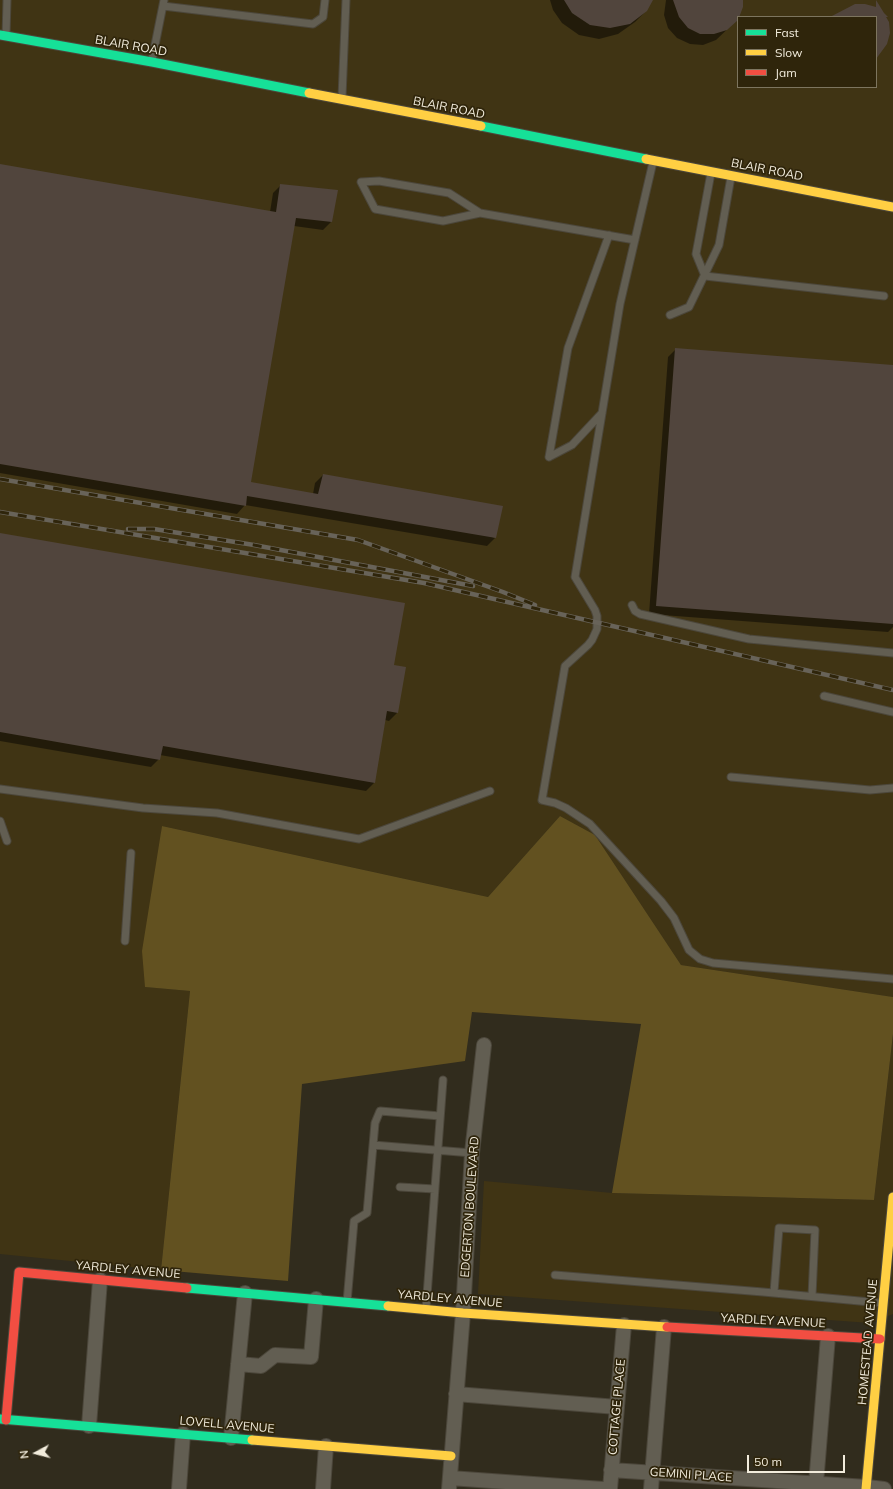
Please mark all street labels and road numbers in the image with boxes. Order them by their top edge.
street label: BLAIR ROAD [94,33,168,59]
street label: BLAIR ROAD [412,94,486,122]
street label: BLAIR ROAD [730,156,804,184]
street label: EDGERTON BOULEVARD [458,1136,482,1278]
street label: YARDLEY AVENUE [75,1258,181,1282]
street label: HOMESTEAD AVENUE [855,1278,881,1406]
street label: YARDLEY AVENUE [397,1287,503,1311]
street label: YARDLEY AVENUE [720,1311,826,1331]
street label: COTTAGE PLACE [606,1359,628,1455]
street label: LOVELL AVENUE [179,1414,275,1436]
street label: GEMINI PLACE [649,1465,733,1485]

